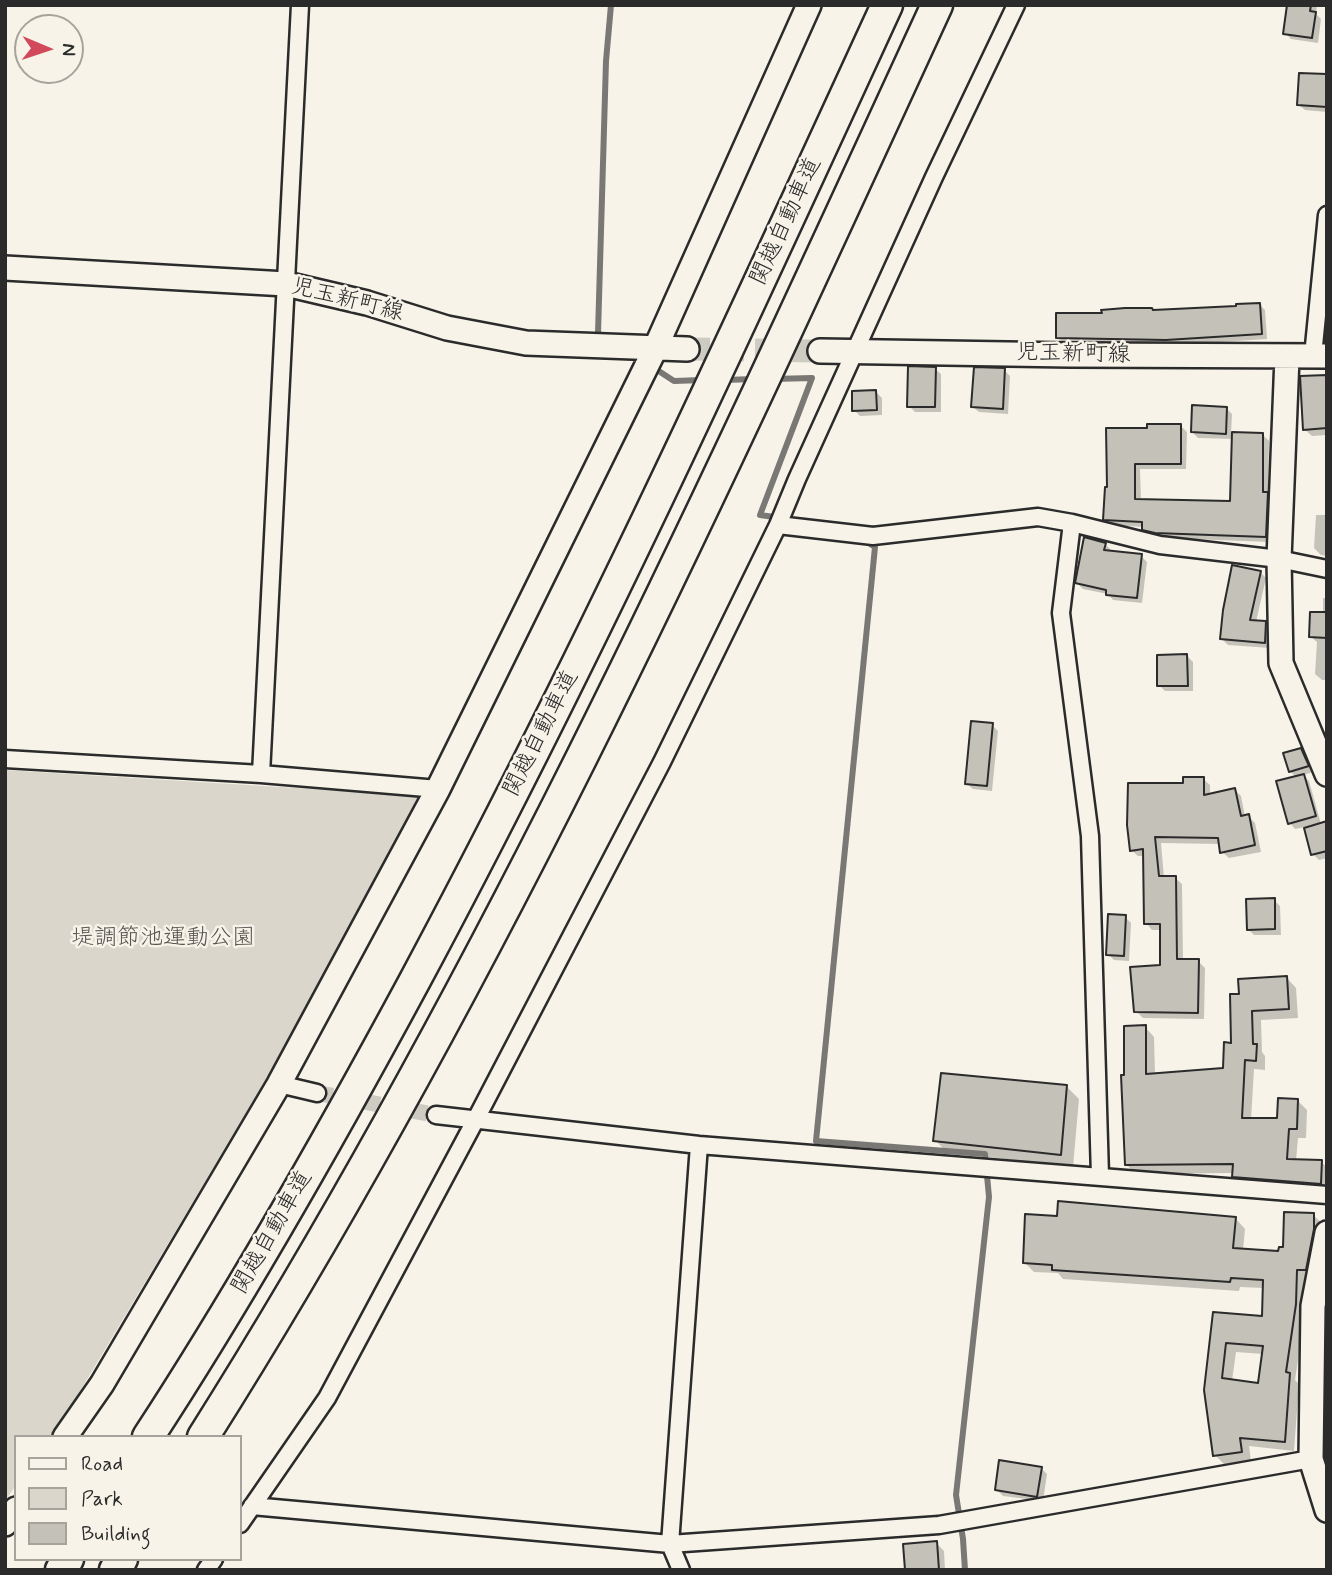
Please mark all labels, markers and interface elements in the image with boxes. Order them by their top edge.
north arrow [14,14,84,84]
text: N [56,43,81,56]
street label: 関越自動車道 [745,154,829,290]
street label: 児玉新町線 [288,274,406,328]
street label: 児玉新町線 [1015,340,1131,370]
street label: 関越自動車道 [498,666,586,802]
park label: 堤調節池運動公園 [71,925,255,953]
street label: 関越自動車道 [227,1166,319,1300]
legend [14,1435,242,1561]
text: Road [81,1450,123,1478]
text: Park [81,1485,123,1513]
text: Building [81,1520,151,1548]

